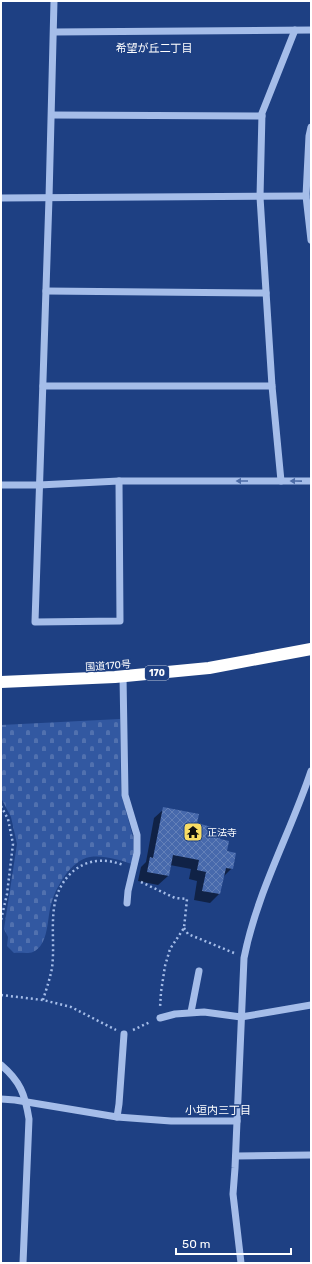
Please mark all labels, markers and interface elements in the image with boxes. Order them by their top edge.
district label: 希望が丘二丁目 [116,42,193,55]
one-way arrow [235,478,248,484]
one-way arrow [289,478,302,484]
street label: 国道170号 [85,658,131,674]
road number: 170 [145,666,169,680]
temple icon: 正法寺 [182,821,204,843]
place label: 正法寺 [207,827,237,839]
district label: 小垣内三丁目 [185,1104,251,1117]
scale bar [176,1230,291,1256]
text: 50 m [182,1237,210,1251]

